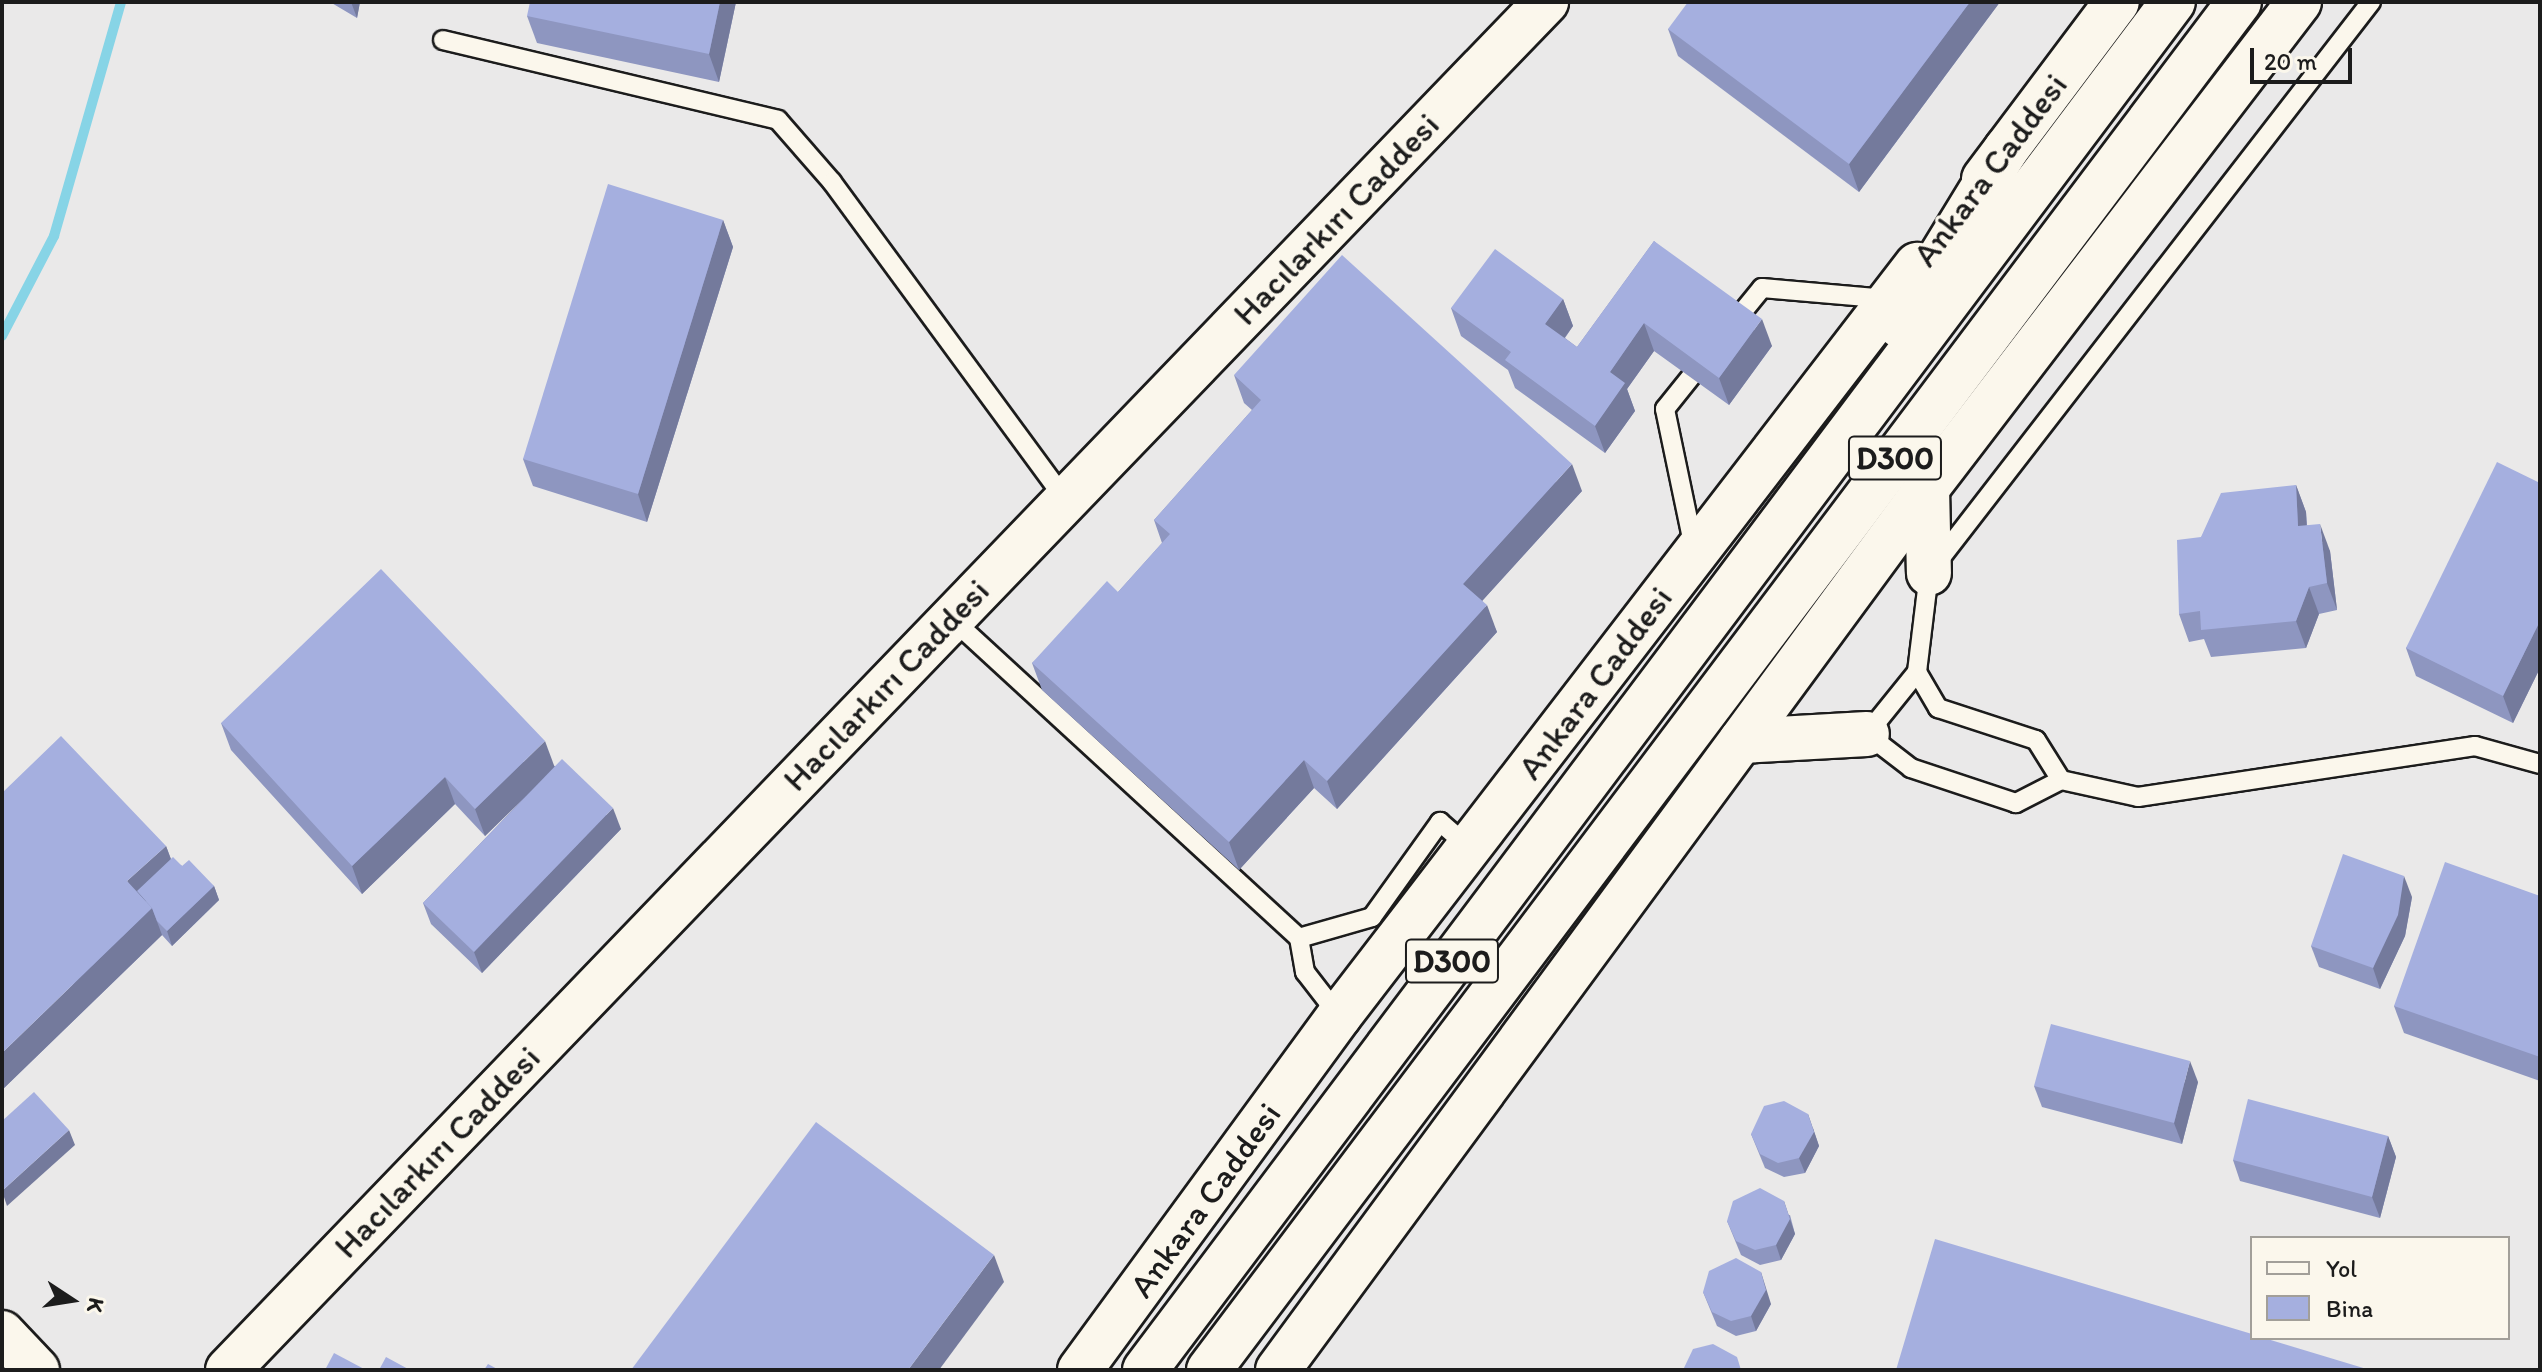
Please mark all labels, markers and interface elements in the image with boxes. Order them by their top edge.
scale bar [2254,32,2356,82]
text: 20 m [2264,47,2317,76]
street label: Ankara Caddesi [1904,66,2076,274]
street label: Hacılarkırı Caddesi [1224,105,1448,333]
road number: D300 [1847,430,1943,486]
street label: Hacılarkırı Caddesi [774,571,998,799]
street label: Ankara Caddesi [1509,579,1681,787]
road number: D300 [1404,933,1500,989]
street label: Hacılarkırı Caddesi [325,1038,549,1266]
street label: Ankara Caddesi [1121,1095,1289,1305]
legend [2250,1236,2510,1340]
text: Yol [2326,1254,2357,1283]
north arrow [32,1260,112,1340]
text: Bina [2326,1294,2373,1323]
text: K [81,1295,111,1315]

